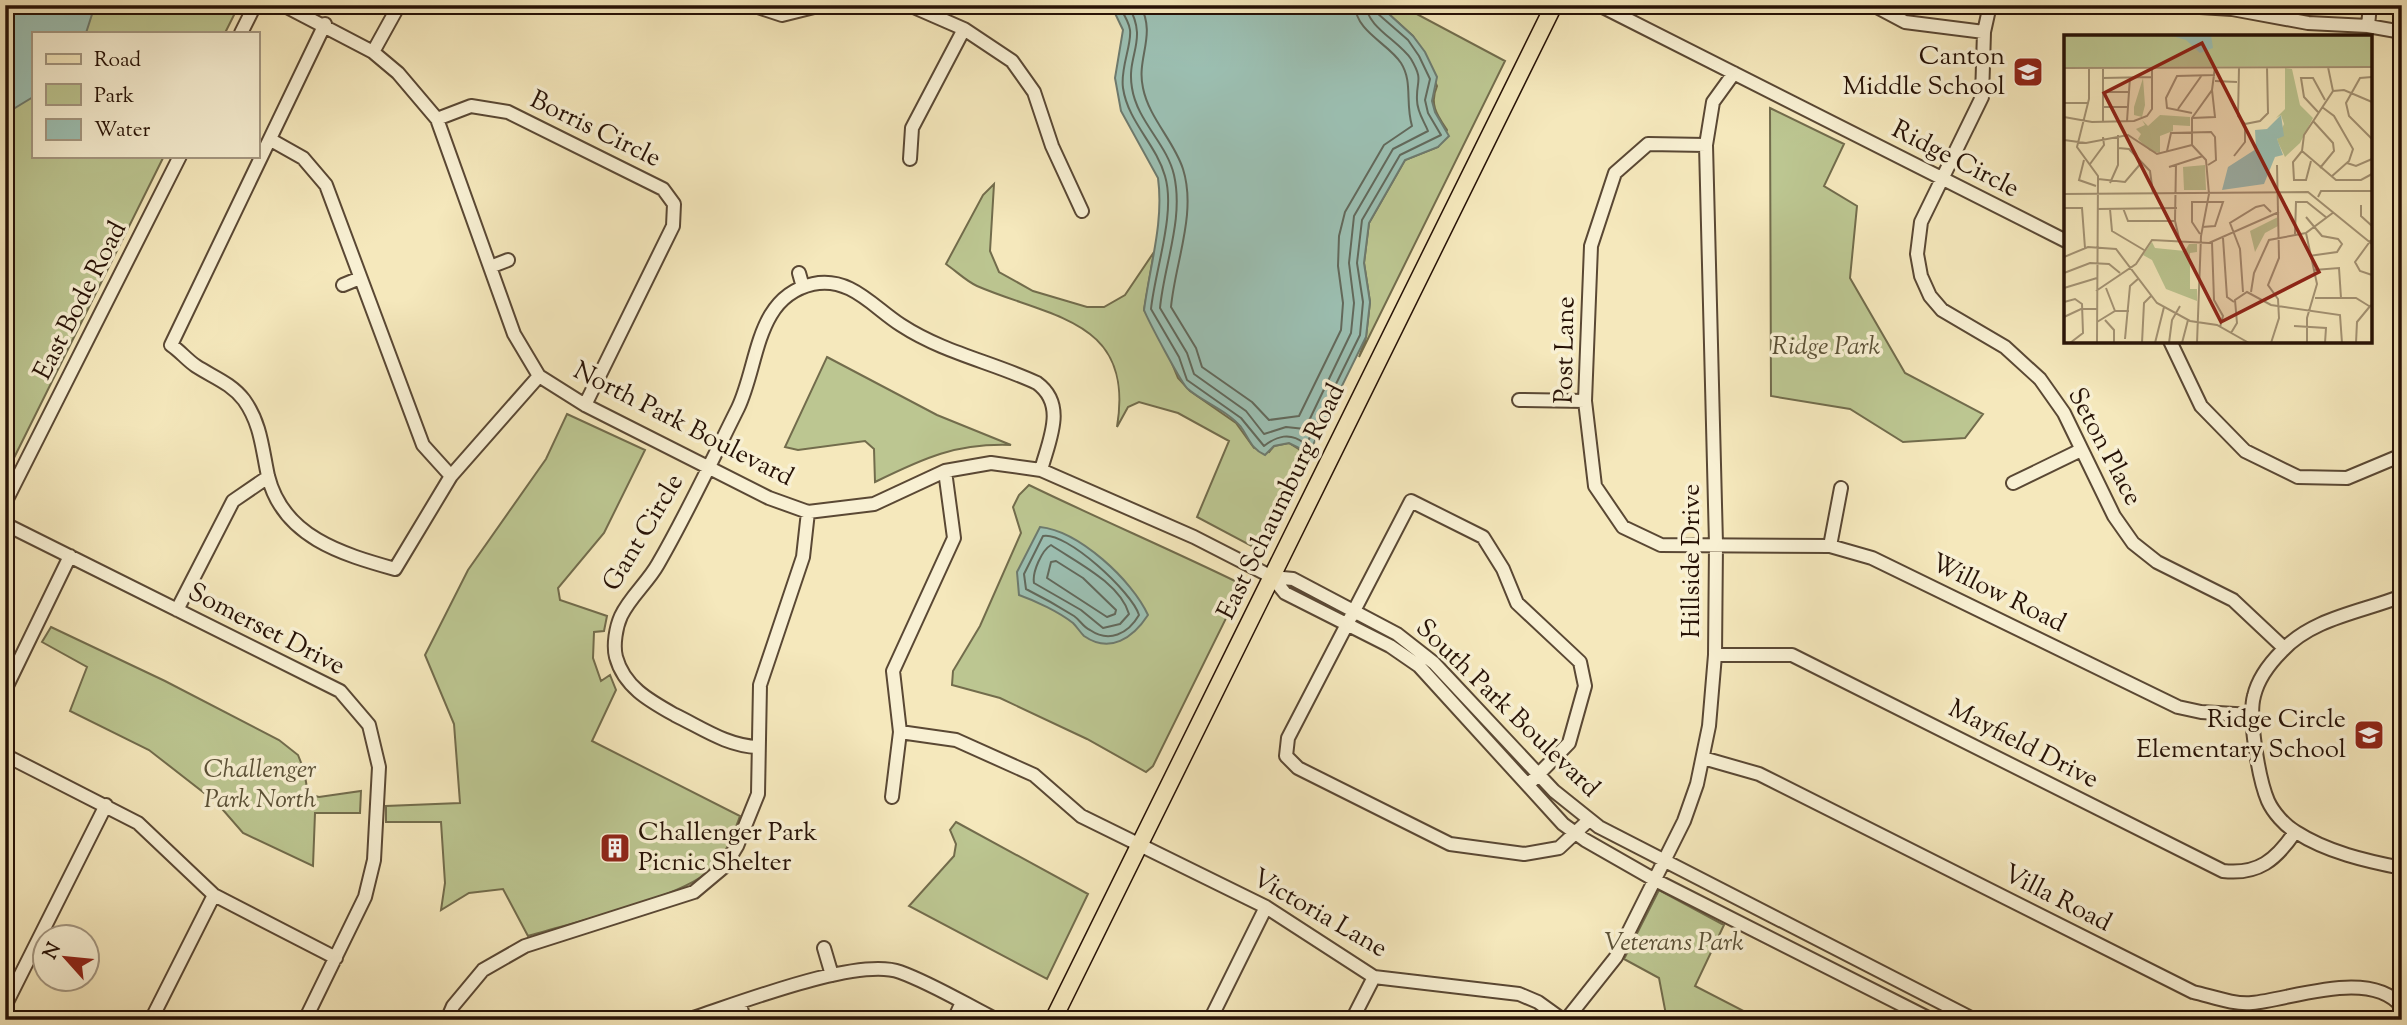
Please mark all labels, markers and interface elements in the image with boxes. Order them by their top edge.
legend [32,32,259,158]
inset map [2064,35,2372,343]
place label: Canton Middle School [1842,39,2005,106]
text: Road [94,46,141,76]
school or university icon: Canton Middle School [2011,55,2045,89]
text: Park [94,82,135,112]
street label: Borris Circle [523,82,667,178]
street label: Ridge Circle [1885,112,2025,208]
text: Water [94,116,151,146]
street label: East Bode Road [25,215,137,387]
street label: Post Lane [1547,296,1585,404]
park label: Ridge Park [1772,329,1880,366]
street label: North Park Boulevard [566,353,800,497]
street label: East Schaumburg Road [1209,378,1355,626]
street label: Seton Place [2057,381,2151,513]
street label: Gant Circle [594,467,694,599]
street label: Hillside Drive [1674,484,1711,638]
street label: Willow Road [1924,545,2072,643]
street label: Somerset Drive [181,574,351,686]
street label: South Park Boulevard [1407,611,1608,807]
street label: Mayfield Drive [1941,691,2105,799]
place label: Ridge Circle Elementary School [2136,702,2346,769]
school or university icon: Ridge Circle Elementary School [2352,718,2386,752]
park label: Challenger Park North [204,752,316,819]
place label: Challenger Park Picnic Shelter [638,815,817,882]
building icon: Challenger Park Picnic Shelter [598,831,632,865]
street label: Villa Road [1996,856,2118,942]
street label: Victoria Lane [1244,860,1394,968]
north arrow [32,923,102,993]
park label: Veterans Park [1604,925,1744,962]
text: N [38,939,69,964]

